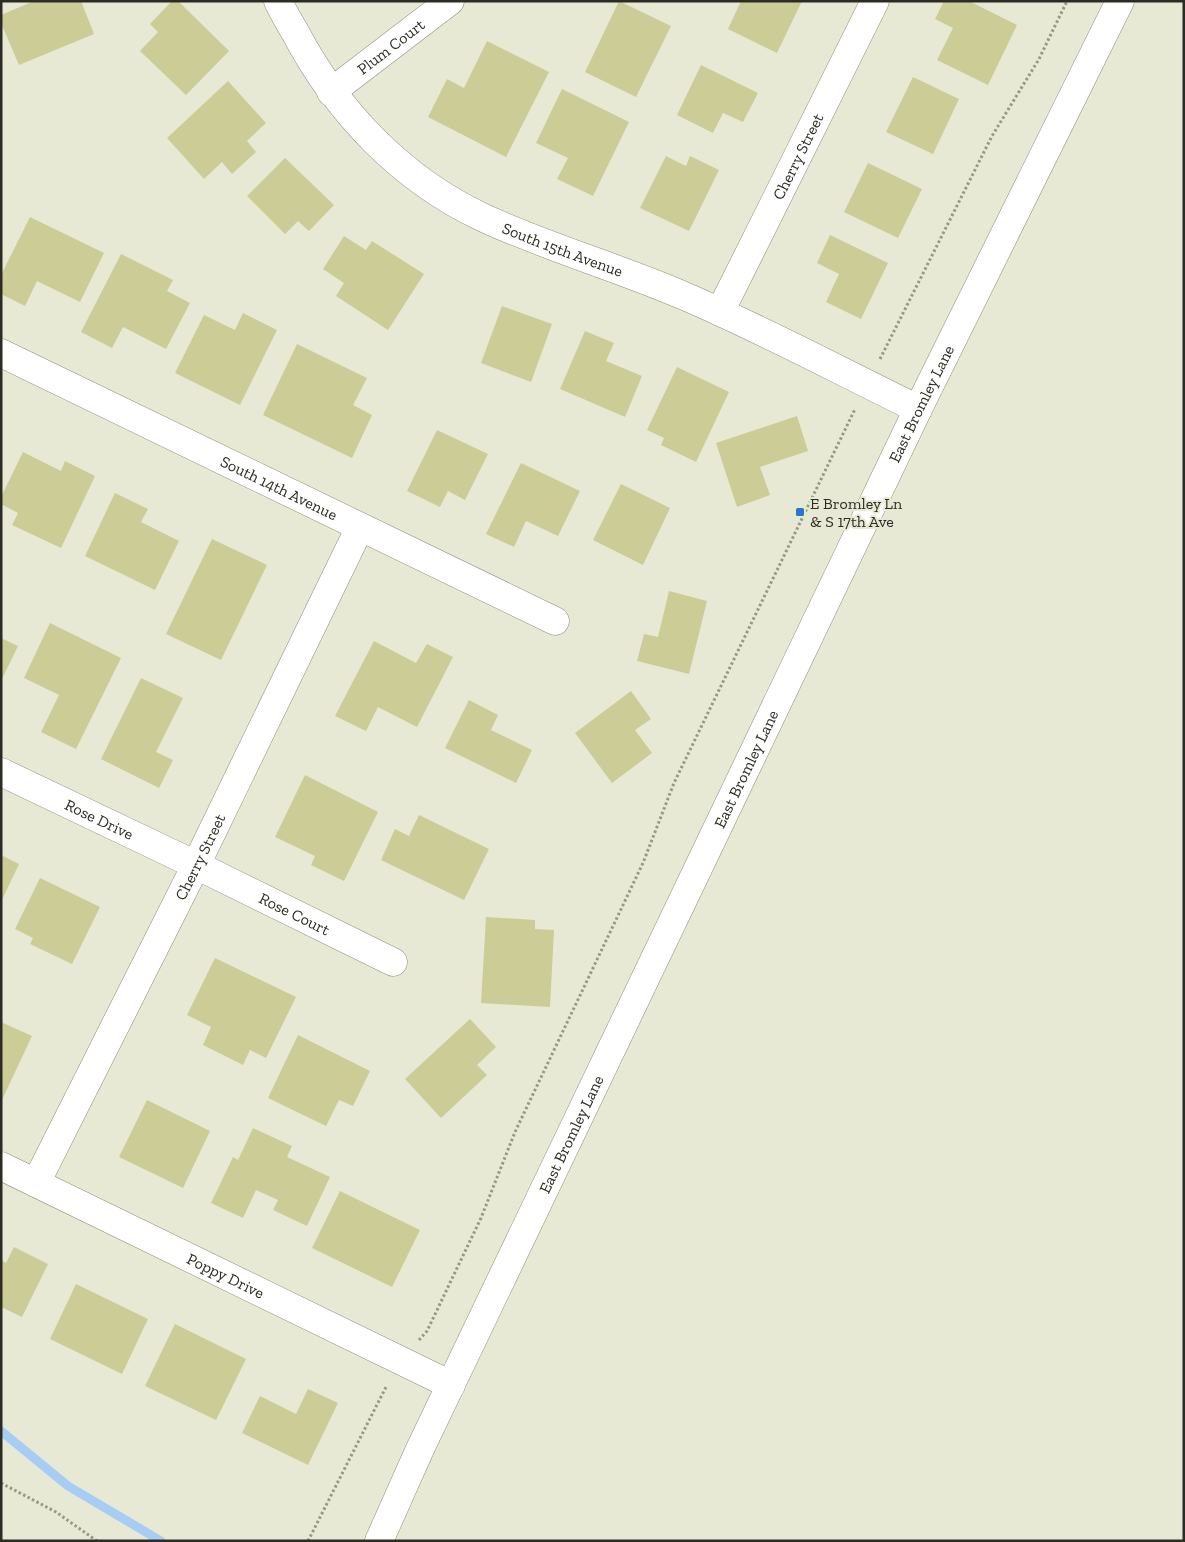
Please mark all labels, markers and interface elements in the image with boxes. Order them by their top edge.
street label: Plum Court [353,15,429,79]
street label: Cherry Street [769,110,828,203]
street label: South 15th Avenue [500,218,625,281]
street label: East Bromley Lane [885,342,958,466]
street label: South 14th Avenue [217,452,340,524]
place label: E Bromley Ln & S 17th Ave [810,494,903,531]
marker: E Bromley Ln & S 17th Ave [794,506,806,518]
street label: East Bromley Lane [710,707,782,831]
street label: Rose Drive [62,795,137,844]
street label: Cherry Street [171,811,229,903]
street label: Rose Court [256,889,333,939]
street label: East Bromley Lane [535,1072,608,1196]
street label: Poppy Drive [184,1249,267,1303]

